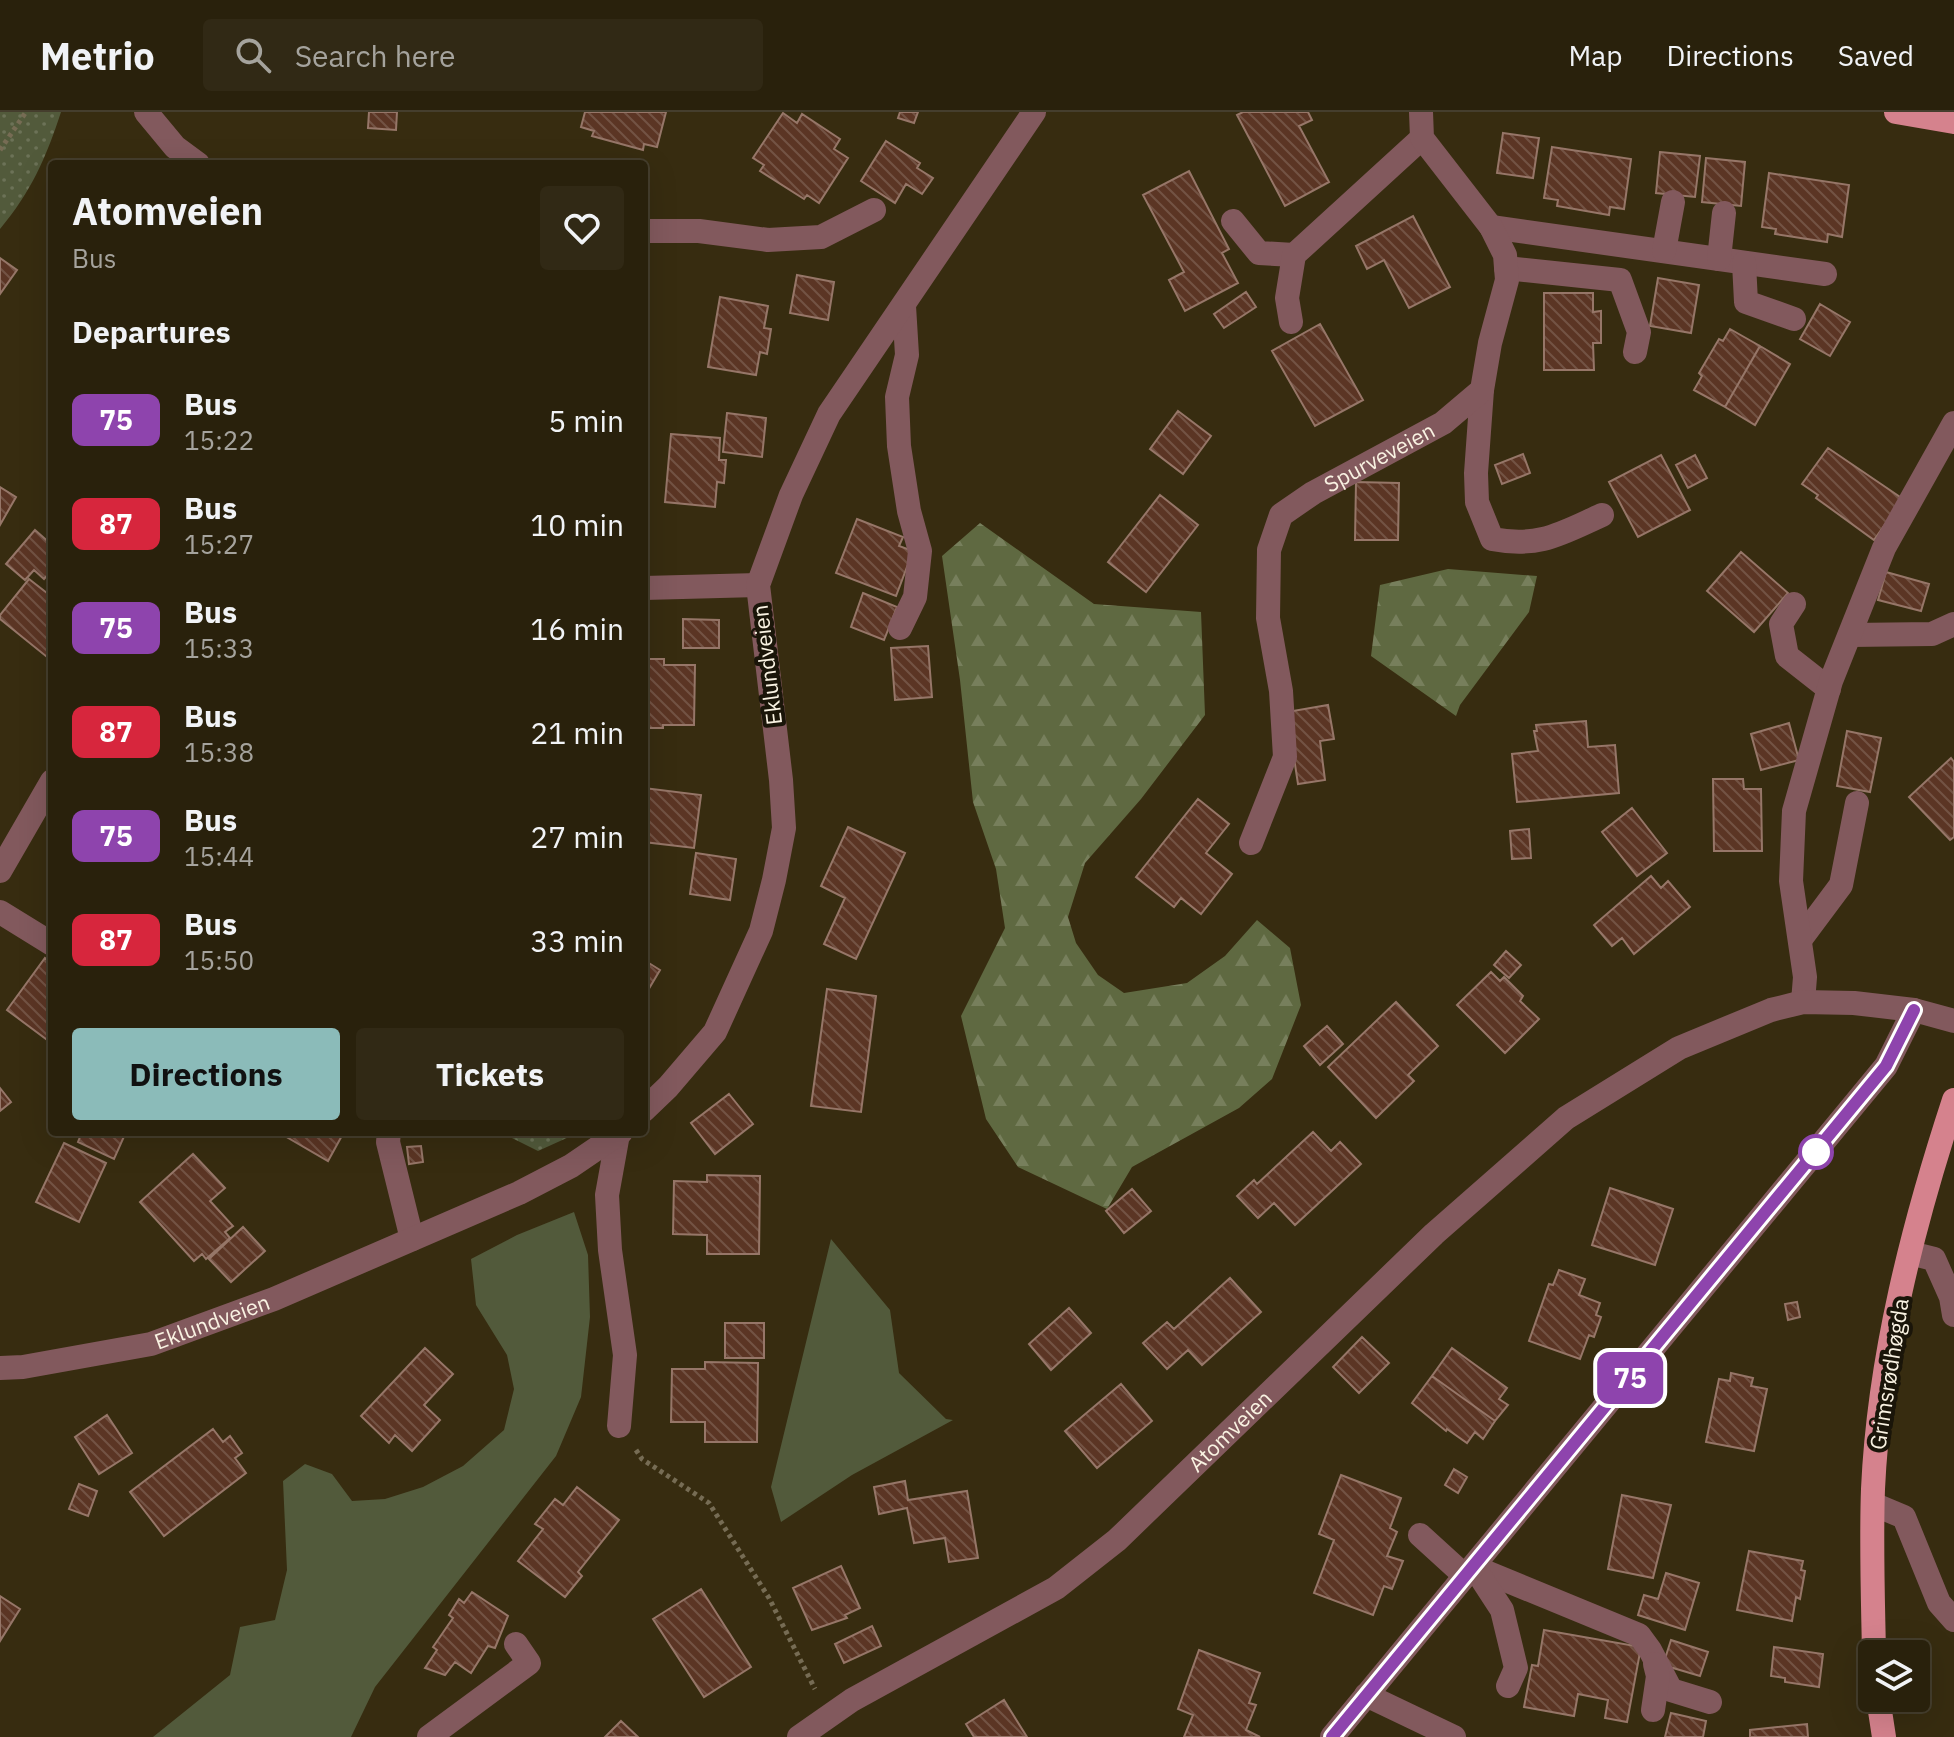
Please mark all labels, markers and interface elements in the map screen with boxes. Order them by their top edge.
search box [203,19,763,91]
text: Metrio [40,31,155,80]
icon: search [231,33,275,77]
text: Search here [295,36,456,75]
text: Map [1568,37,1622,74]
text: Directions [1666,37,1794,74]
text: Saved [1838,37,1914,74]
text: Atomveien [72,186,263,235]
button: heart [540,186,624,270]
text: Bus [72,241,116,275]
text: Departures [72,312,231,351]
text: Bus [184,384,237,423]
text: 75 [99,401,133,438]
text: 5 min [548,401,624,440]
street label: Spurveveien [1319,415,1440,498]
text: 15:22 [184,423,254,457]
text: Bus [184,488,237,527]
text: 87 [99,505,133,542]
text: 10 min [530,505,624,544]
text: 15:27 [184,527,254,561]
text: Bus [184,592,237,631]
street label: Eklundveien [745,603,788,727]
text: 75 [99,609,133,646]
text: 16 min [530,609,624,648]
text: 15:33 [184,631,254,665]
text: Bus [184,696,237,735]
text: 87 [99,713,133,750]
text: 21 min [530,713,624,752]
text: 15:38 [184,735,254,769]
text: Bus [184,800,237,839]
text: 75 [99,817,133,854]
text: 27 min [530,817,624,856]
text: 15:44 [184,839,254,873]
text: Bus [184,904,237,943]
text: 87 [99,921,133,958]
text: 33 min [530,921,624,960]
text: 15:50 [184,943,254,977]
button: Directions [72,1028,340,1120]
button: Tickets [356,1028,624,1120]
unlabelled marker [1799,1135,1833,1169]
street label: Eklundveien [150,1287,274,1356]
street label: Grimsrødhøgda [1862,1296,1915,1452]
line badge: 75 [1594,1352,1666,1404]
text: 75 [1613,1359,1647,1396]
street label: Atomveien [1181,1383,1278,1478]
map controls [1858,1640,1930,1712]
button: layers [1858,1640,1930,1712]

